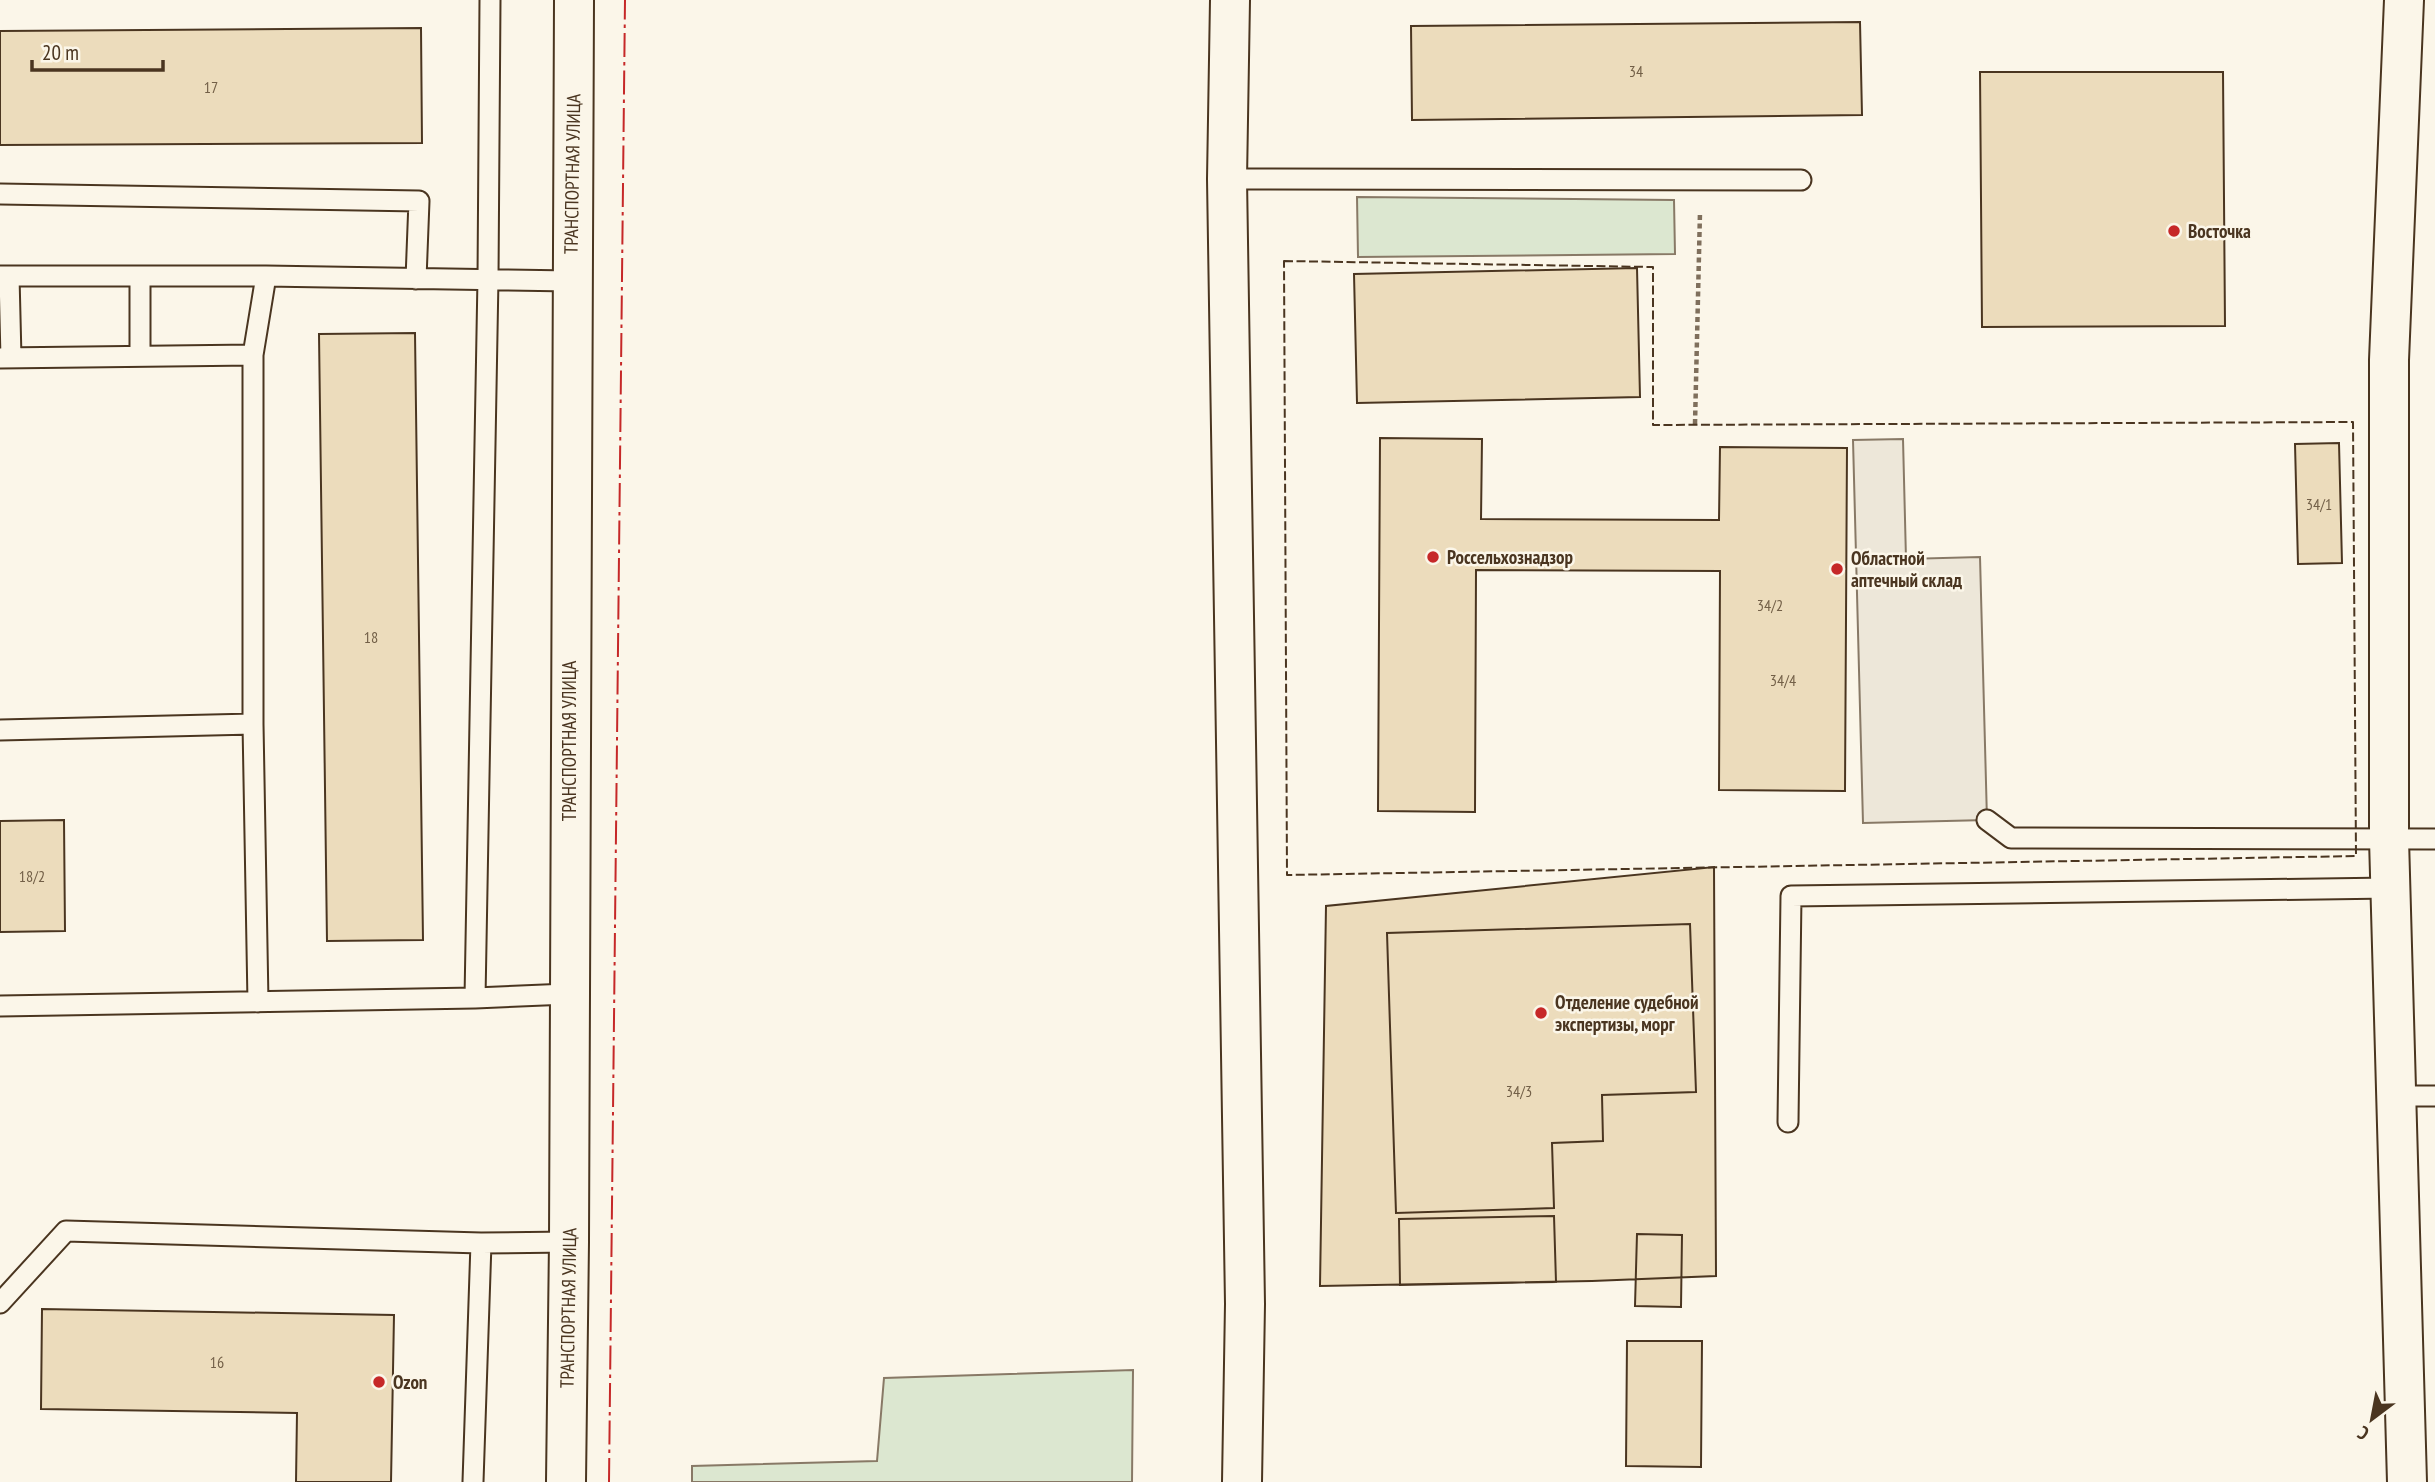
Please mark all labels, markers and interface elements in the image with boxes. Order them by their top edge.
scale bar [32,28,163,72]
text: 20 m [42,39,79,66]
house number: 34 [1629,61,1643,81]
house number: 17 [204,77,218,97]
street label: ТРАНСПОРТНАЯ УЛИЦА [559,94,585,254]
place label: Восточка [2188,219,2251,243]
marker: Восточка [2166,223,2182,239]
house number: 34/1 [2306,494,2332,514]
place label: Россельхознадзор [1447,545,1573,569]
place label: Областной аптечный склад [1851,546,1962,592]
marker: Россельхознадзор [1425,549,1441,565]
marker: Областной аптечный склад [1829,561,1845,577]
house number: 34/2 [1757,595,1783,615]
house number: 18 [364,627,378,647]
street label: ТРАНСПОРТНАЯ УЛИЦА [557,661,581,821]
house number: 34/4 [1770,670,1796,690]
house number: 18/2 [19,866,45,886]
place label: Отделение судебной экспертизы, морг [1555,990,1699,1036]
marker: Отделение судебной экспертизы, морг [1533,1005,1549,1021]
house number: 34/3 [1506,1081,1532,1101]
street label: ТРАНСПОРТНАЯ УЛИЦА [555,1228,581,1388]
house number: 16 [210,1352,224,1372]
place label: Ozon [393,1370,427,1394]
marker: Ozon [371,1374,387,1390]
north arrow [2337,1384,2407,1454]
text: С [2353,1421,2373,1446]

